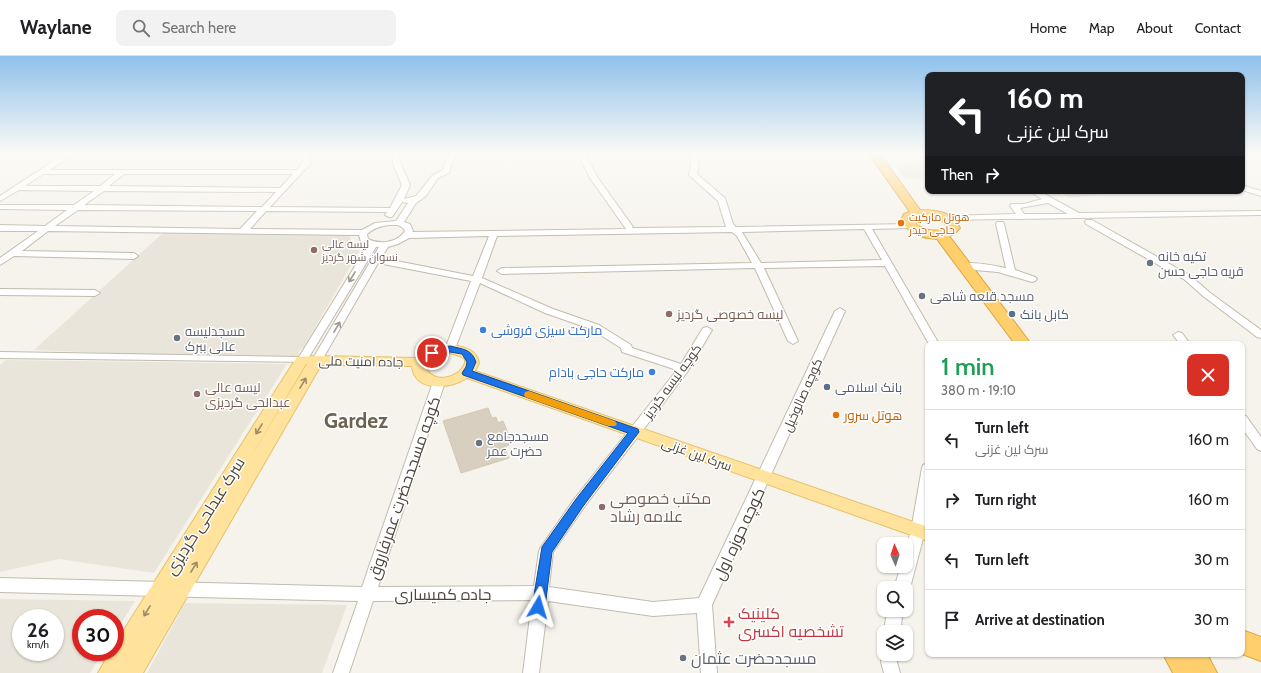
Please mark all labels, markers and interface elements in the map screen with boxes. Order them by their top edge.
search box [116,10,396,46]
text: Waylane [20,16,92,39]
icon: search [130,17,152,39]
text: Search here [162,19,236,37]
text: Home [1030,19,1067,37]
text: Map [1089,19,1114,37]
text: About [1136,19,1173,37]
text: Contact [1195,19,1241,37]
text: 160 m [1007,81,1083,115]
icon: left [941,88,993,140]
text: سرک لین غزنی [1007,121,1109,143]
icon: right [981,164,1003,186]
text: Then [941,166,973,184]
place label: هوتل مارکیت حاجی حیدر [908,210,970,237]
marker: هوتل مارکیت حاجی حیدر [896,218,906,228]
place label: لیسه عالی نسوان شهر گردیز [321,237,398,264]
marker: لیسه عالی نسوان شهر گردیز [309,245,319,255]
place label: تکیه خانه قریه حاجی حسن [1158,248,1244,279]
marker: تکیه خانه قریه حاجی حسن [1145,258,1155,268]
one-way arrow [348,271,356,283]
place label: مسجد قلعه شاهی [930,288,1034,304]
marker: مسجد قلعه شاهی [917,291,927,301]
place label: لیسه خصوصی گردیز [676,306,783,322]
place label: کابل بانک [1020,306,1069,322]
marker: لیسه خصوصی گردیز [664,309,674,319]
marker: کابل بانک [1007,309,1017,319]
one-way arrow [333,321,341,333]
place label: مارکت سیزی فروشی [491,322,602,338]
place label: مسجدلیسه عالی ببرک [185,323,245,354]
marker: مارکت سیزی فروشی [478,325,488,335]
marker: مسجدلیسه عالی ببرک [172,333,182,343]
pin [415,336,449,370]
street label: کوچه لیسه گردیز [639,340,706,424]
icon: arrive [421,342,443,364]
street label: جاده امنیت ملی [319,352,403,370]
text: 1 min [941,352,995,381]
button: close [1187,354,1229,396]
street label: کوچه صالوخیل [779,356,827,435]
place label: مارکت حاجی بادام [549,364,644,382]
marker: مارکت حاجی بادام [647,367,657,377]
one-way arrow [300,377,308,389]
place label: لیسه عالی عبدالحی گردیزی [205,379,291,410]
place label: بانک اسلامی [835,379,902,395]
marker: بانک اسلامی [822,382,832,392]
text: 380 m · 19:10 [941,382,1016,398]
marker: لیسه عالی عبدالحی گردیزی [192,389,202,399]
street label: کوچه مسجدحضرت عمرفاروق [364,394,446,583]
place label: هوتل سرور [843,407,902,423]
district label: Gardez [324,408,388,433]
marker: هوتل سرور [831,410,841,420]
text: Turn left [975,419,1029,437]
one-way arrow [255,423,263,435]
place label: مسجدجامع حضرت عمر [486,428,549,459]
icon: left [941,429,963,451]
text: 160 m [1189,431,1229,449]
street label: سرک لین غزنی [660,434,734,474]
marker: مسجدجامع حضرت عمر [474,438,484,448]
text: سرک لین غزنی [975,441,1049,457]
street label: سرک عبدلحی گردیزی [161,454,250,579]
street label: کوچه حوزه اول [709,485,771,584]
place label: مکتب خصوصی علامه رشاد [610,489,711,526]
icon: right [941,489,963,511]
text: Turn right [975,491,1036,509]
text: 160 m [1189,491,1229,509]
marker: مکتب خصوصی علامه رشاد [597,502,607,512]
north arrow [877,537,913,573]
map controls [877,537,913,661]
icon: left [941,549,963,571]
text: Turn left [975,551,1029,569]
text: 30 m [1194,551,1229,569]
one-way arrow [190,562,198,573]
button: search [877,581,913,617]
street label: جاده کمیساری [395,585,491,605]
position arrow [517,586,559,628]
place label: کلینیک تشخصیه اکسری [738,604,845,642]
one-way arrow [142,605,150,617]
speed limit sign: 30 [72,609,124,661]
icon: arrive [941,609,963,631]
text: Arrive at destination [975,611,1105,629]
text: 30 m [1194,611,1229,629]
marker: کلینیک تشخصیه اکسری [723,616,735,628]
text: 26 [27,618,49,642]
button: layers [877,625,913,661]
text: km/h [27,638,49,651]
place label: مسجدحضرت عثمان [691,649,817,669]
marker: مسجدحضرت عثمان [678,653,688,663]

